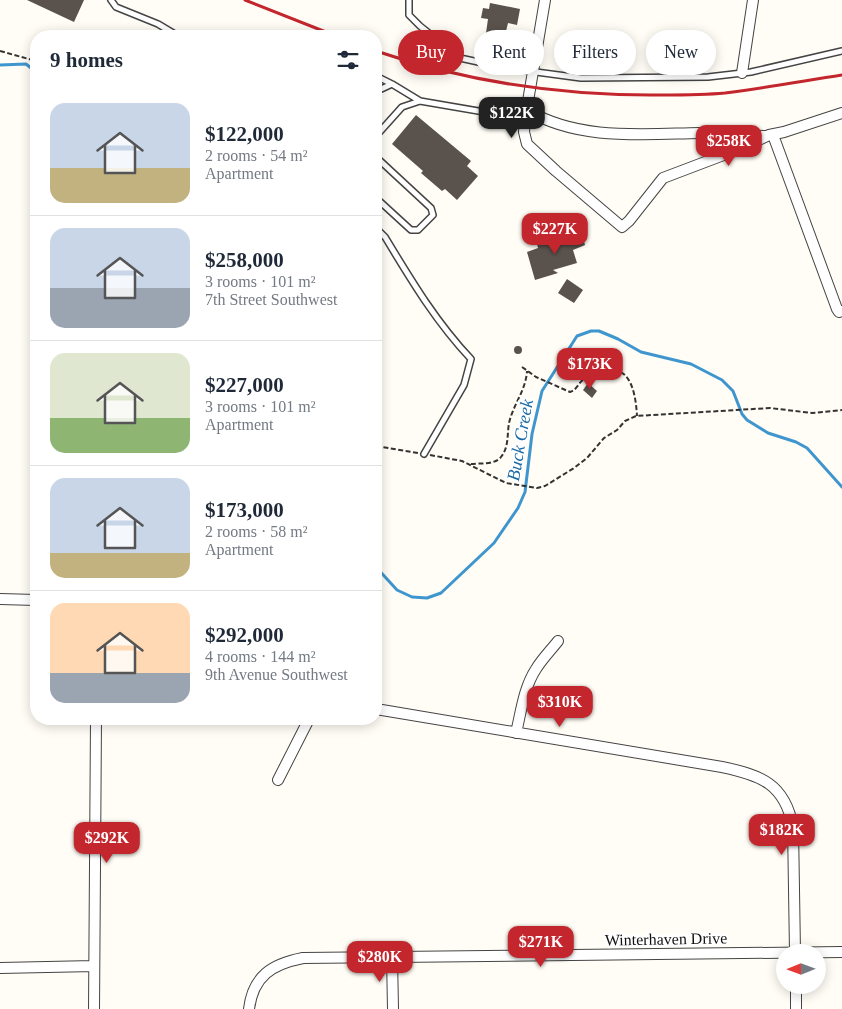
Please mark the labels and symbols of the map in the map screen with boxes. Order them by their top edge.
pin: $122K [477,96,547,139]
pin: $258K [694,124,764,167]
pin: $227K [520,212,590,255]
pin: $173K [555,348,625,390]
water label: Buck Creek [503,397,537,483]
pin: $310K [525,686,595,728]
pin: $182K [747,814,817,856]
pin: $292K [72,822,142,864]
pin: $271K [506,926,576,968]
street label: Winterhaven Drive [605,929,727,949]
pin: $280K [345,940,415,983]
north arrow [776,944,826,994]

